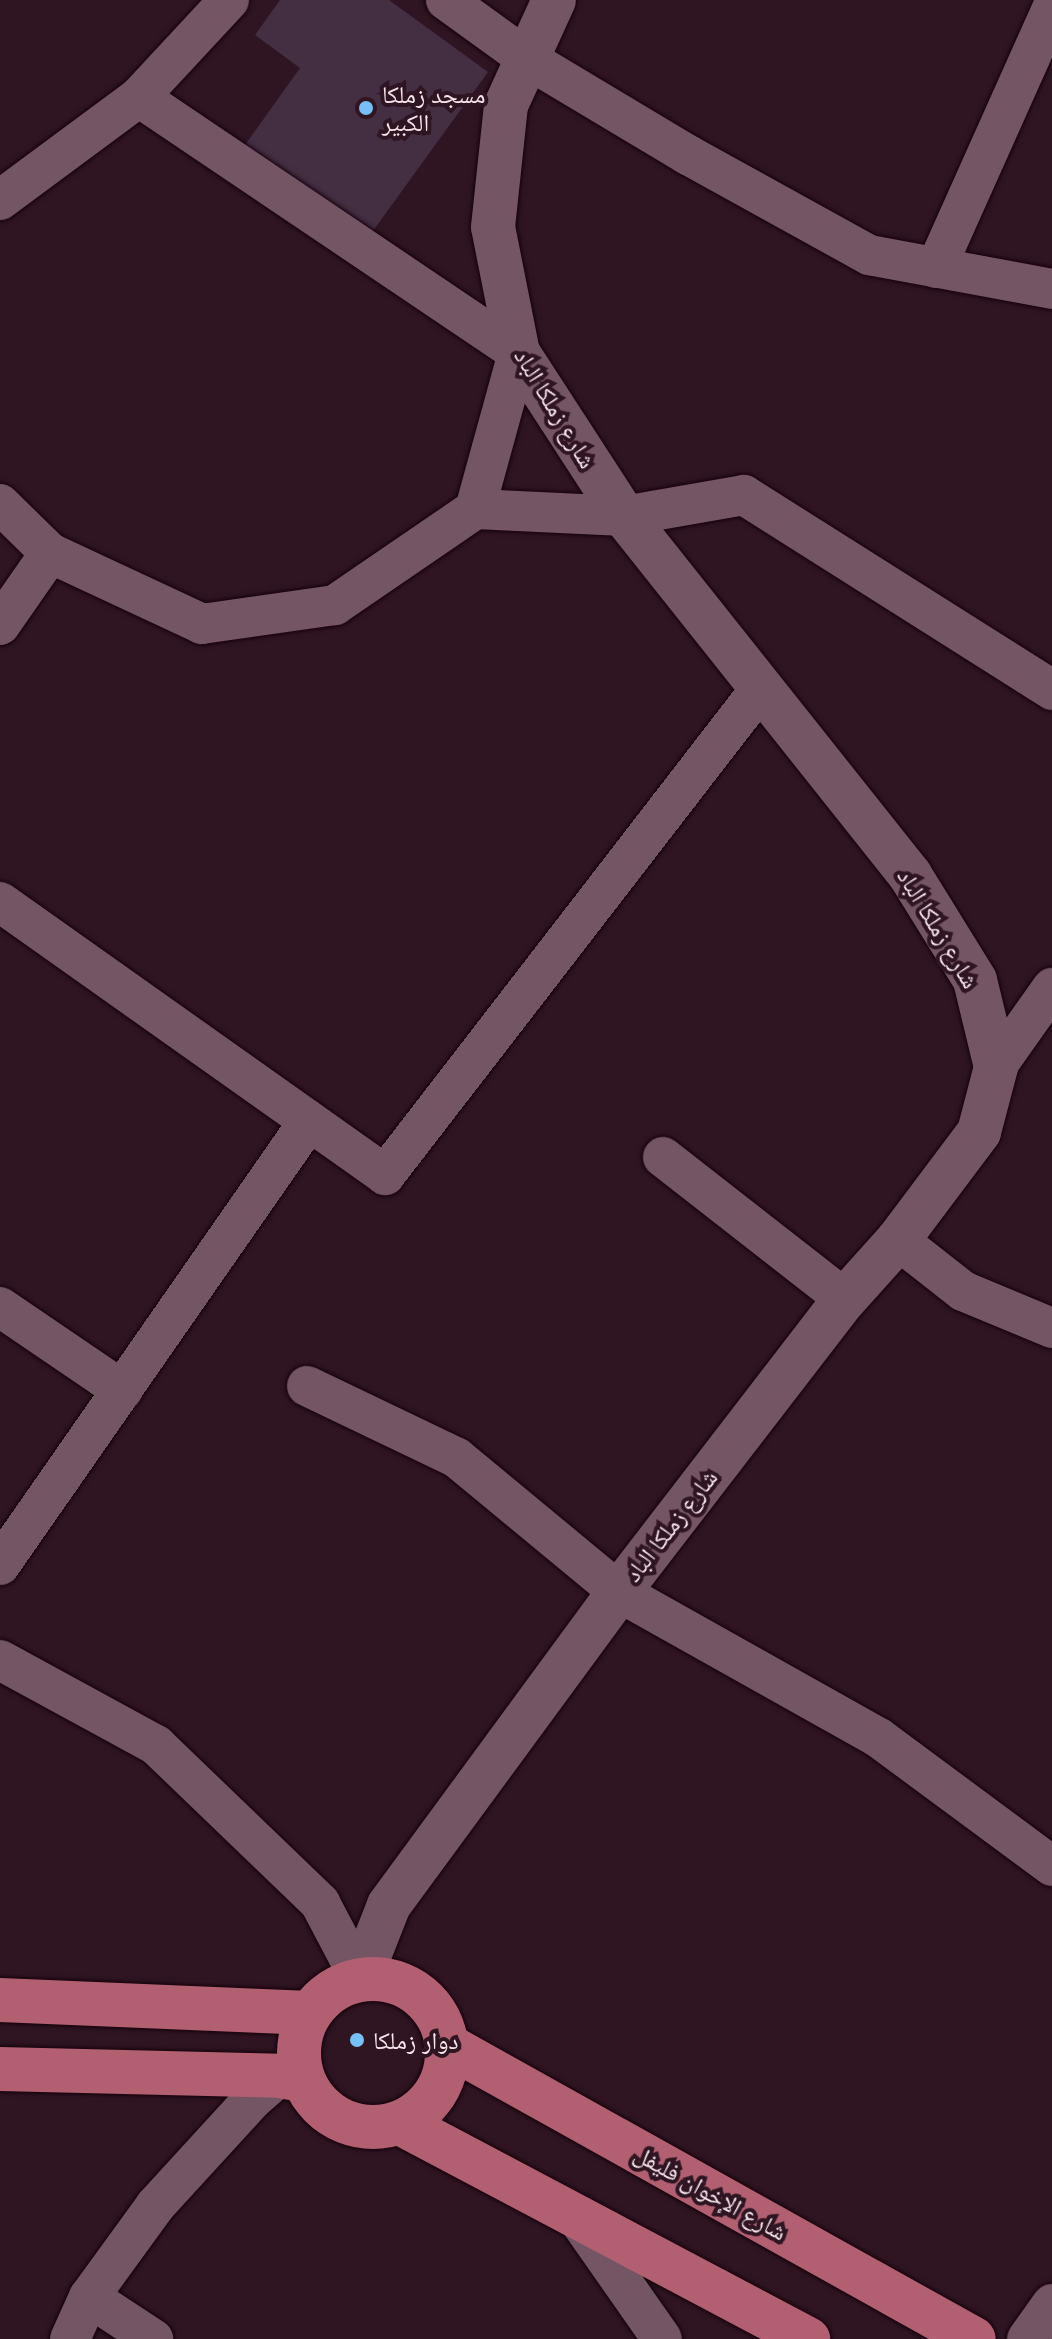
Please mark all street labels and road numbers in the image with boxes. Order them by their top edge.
street label: شارع زملكا الباد [509,343,603,473]
street label: شارع زملكا الباد [892,863,986,993]
street label: شارع زملكا الباد [617,1463,723,1587]
street label: شارع الإخوان فليفل [630,2138,792,2246]

